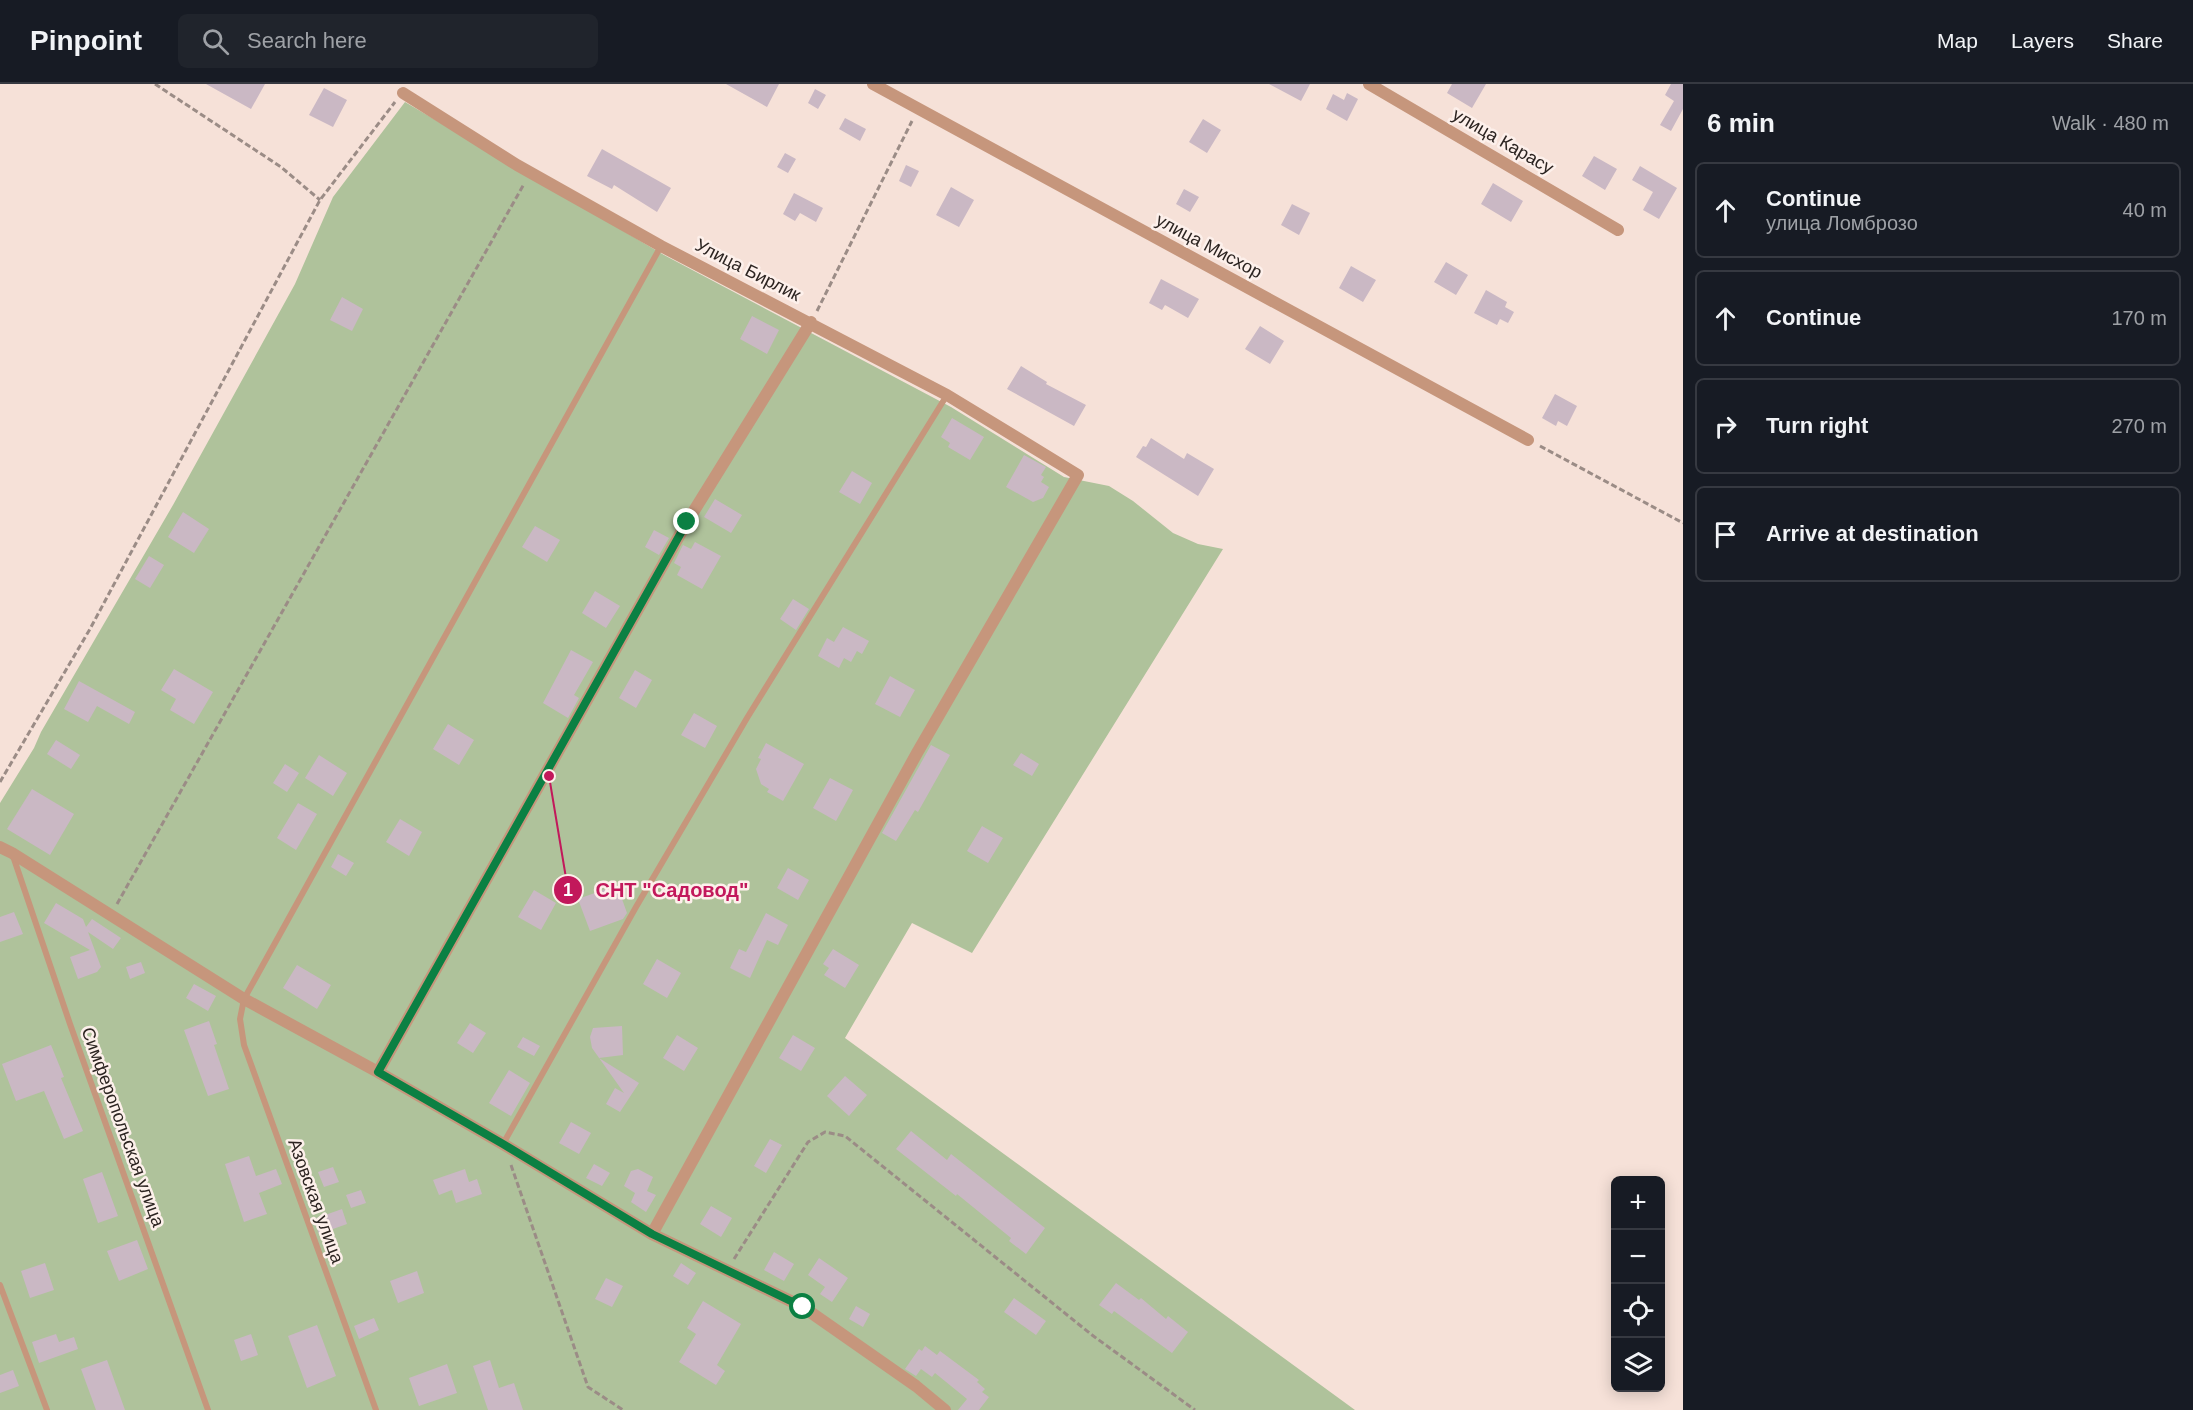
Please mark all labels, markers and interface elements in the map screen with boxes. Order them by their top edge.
search box [178,14,598,68]
text: Pinpoint [30,25,142,56]
icon: search [199,25,232,58]
text: Search here [247,28,367,53]
text: Map [1937,29,1978,52]
text: Layers [2011,29,2074,52]
text: Share [2107,29,2163,52]
street label: улица Карасу [1449,104,1557,178]
text: 6 min [1707,108,1775,138]
text: Walk · 480 m [2052,112,2169,134]
text: Continue [1766,186,1861,211]
icon: ahead [1709,194,1742,227]
text: 40 m [2123,199,2167,221]
street label: улица Мисхор [1152,210,1266,282]
text: улица Ломброзо [1766,212,1918,234]
street label: Улица Бирлик [692,235,804,305]
icon: ahead [1709,302,1742,335]
text: Continue [1766,305,1861,330]
text: 170 m [2111,307,2167,329]
icon: right [1709,410,1742,443]
text: Turn right [1766,413,1868,438]
text: 270 m [2111,415,2167,437]
route end [673,508,699,534]
icon: arrive [1709,518,1742,551]
text: Arrive at destination [1766,521,1979,546]
callout: СНТ "Садовод" [553,871,760,909]
text: СНТ "Садовод" [595,879,749,901]
text: 1 [563,880,573,900]
street label: Симферопольская улица [78,1024,169,1230]
street label: Азовская улица [284,1136,348,1267]
map controls [1611,1176,1665,1392]
button: + [1611,1176,1665,1230]
button: − [1611,1230,1665,1284]
button: locate [1611,1284,1665,1338]
route start [789,1293,815,1319]
button: layers [1611,1338,1665,1392]

